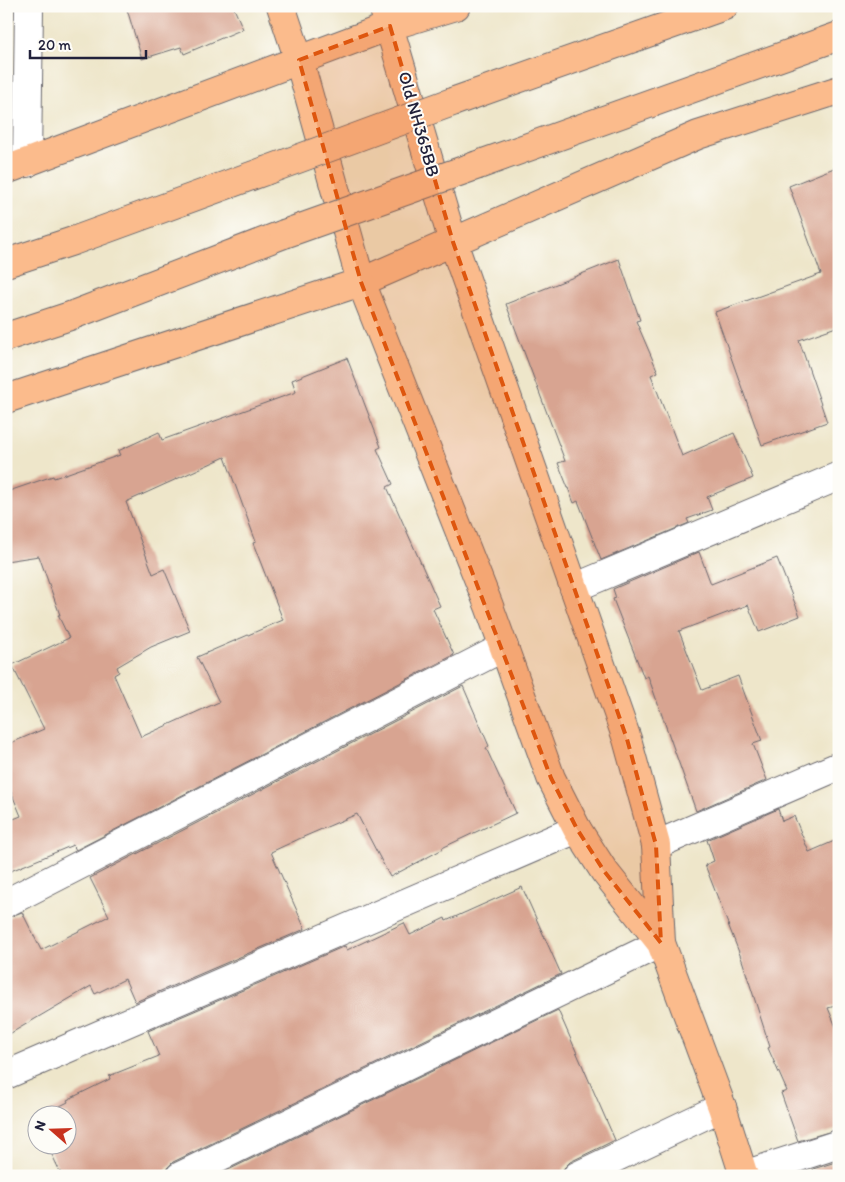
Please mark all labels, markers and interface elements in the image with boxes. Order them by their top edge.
scale bar [30,28,146,60]
text: 20 m [38,36,72,54]
street label: Old NH365BB [393,69,445,179]
north arrow [28,1104,78,1154]
text: N [31,1118,50,1133]

